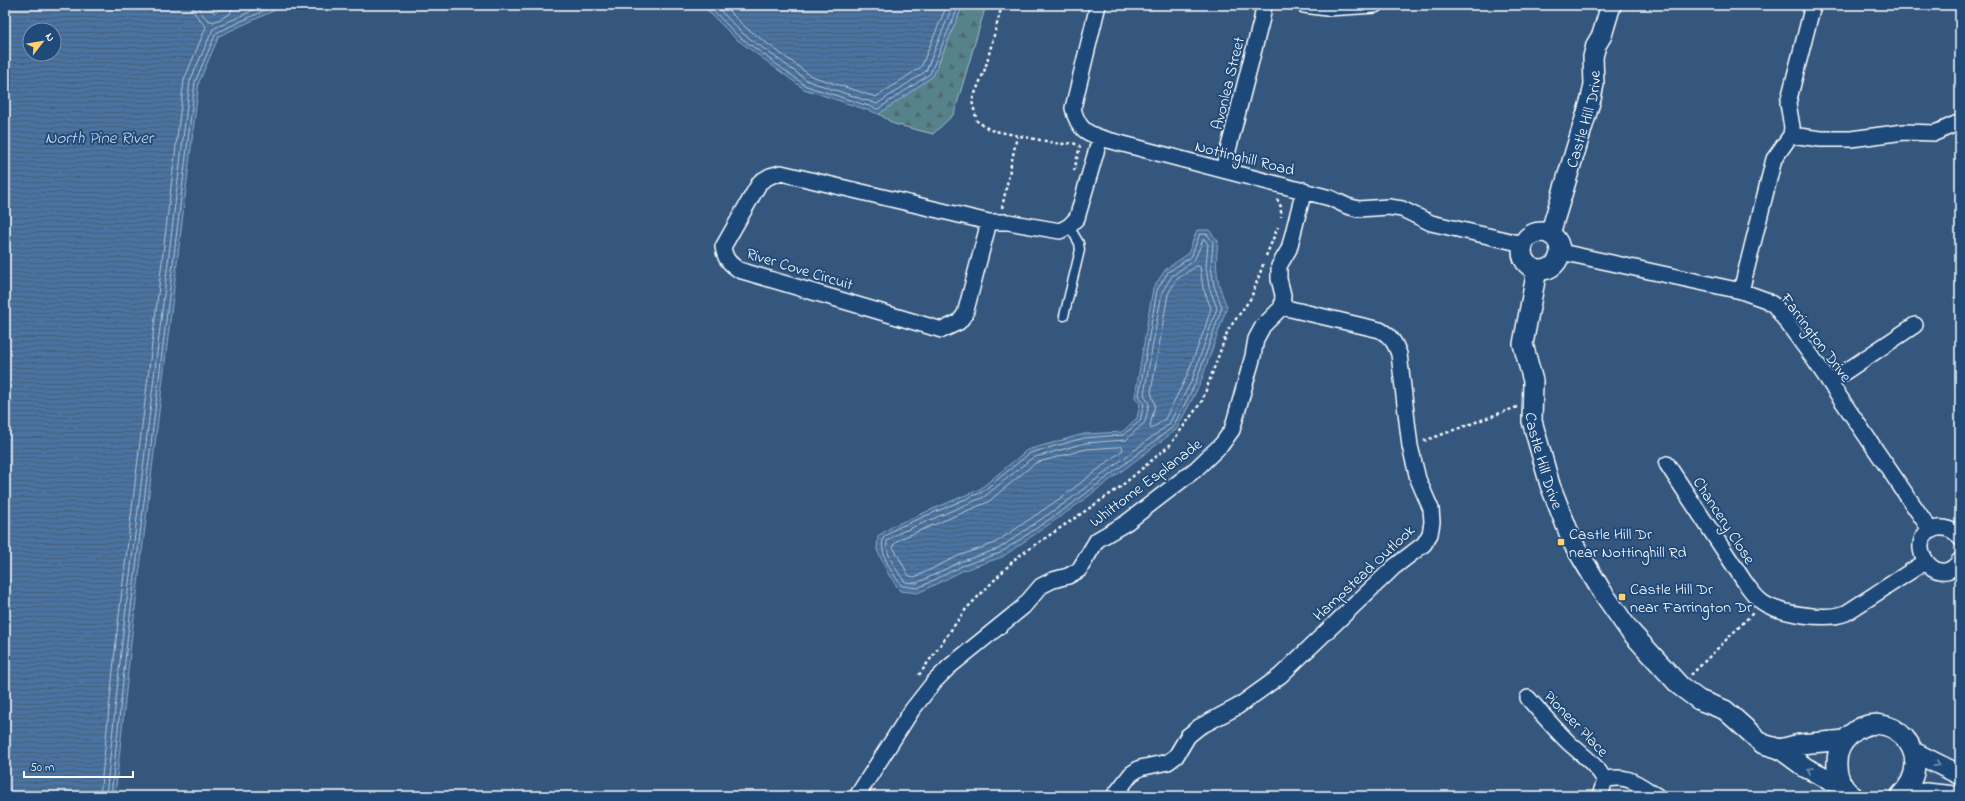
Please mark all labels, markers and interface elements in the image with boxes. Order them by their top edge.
north arrow [22,22,62,62]
text: N [41,30,58,45]
street label: Avonlea Street [1206,34,1252,133]
street label: Castle Hill Drive [1561,69,1608,171]
water label: North Pine River [45,126,156,151]
street label: Nottinghill Road [1192,135,1297,183]
street label: River Cove Circuit [743,242,856,298]
street label: Farrington Drive [1773,288,1857,388]
street label: Castle Hill Drive [1518,412,1569,514]
street label: Whittome Esplanade [1085,433,1208,534]
street label: Chancery Close [1686,473,1761,570]
street label: Hampstead Outlook [1308,519,1422,627]
place label: Castle Hill Dr near Nottinghill Rd [1569,523,1687,565]
marker: Castle Hill Dr near Nottinghill Rd [1556,537,1566,547]
place label: Castle Hill Dr near Farrington Dr [1630,578,1752,620]
marker: Castle Hill Dr near Farrington Dr [1617,592,1627,602]
street label: Pioneer Place [1538,686,1614,764]
scale bar [24,753,133,779]
text: 50 m [30,759,54,777]
one-way arrow [1932,760,1940,767]
one-way arrow [1807,767,1814,774]

